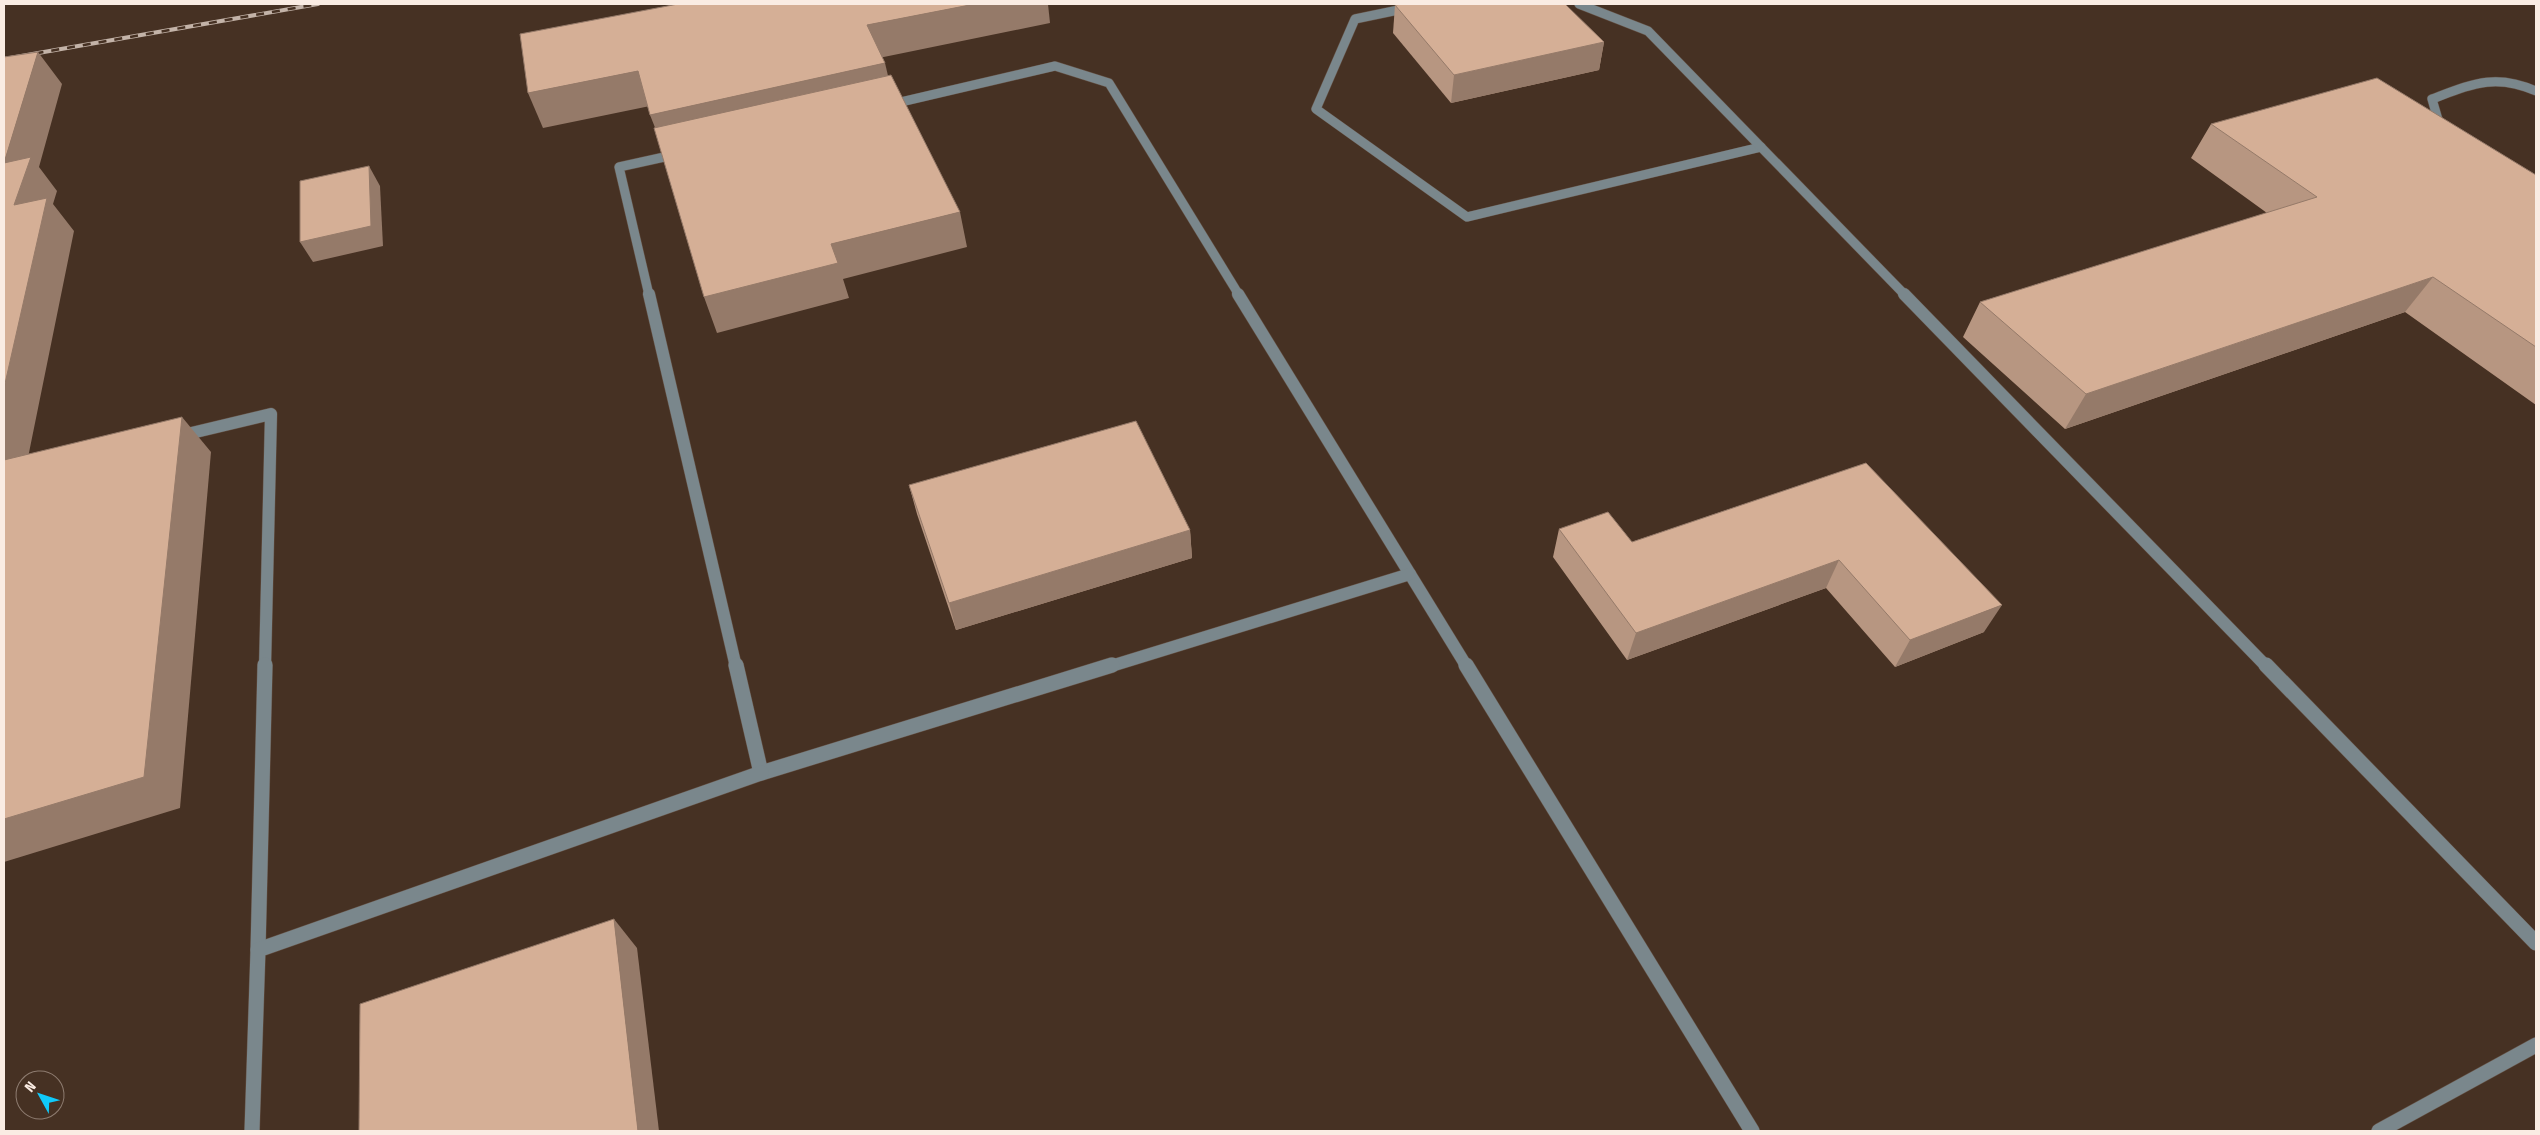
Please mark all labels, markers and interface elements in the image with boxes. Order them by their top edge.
north arrow [15,1070,65,1120]
text: N [21,1078,40,1096]

